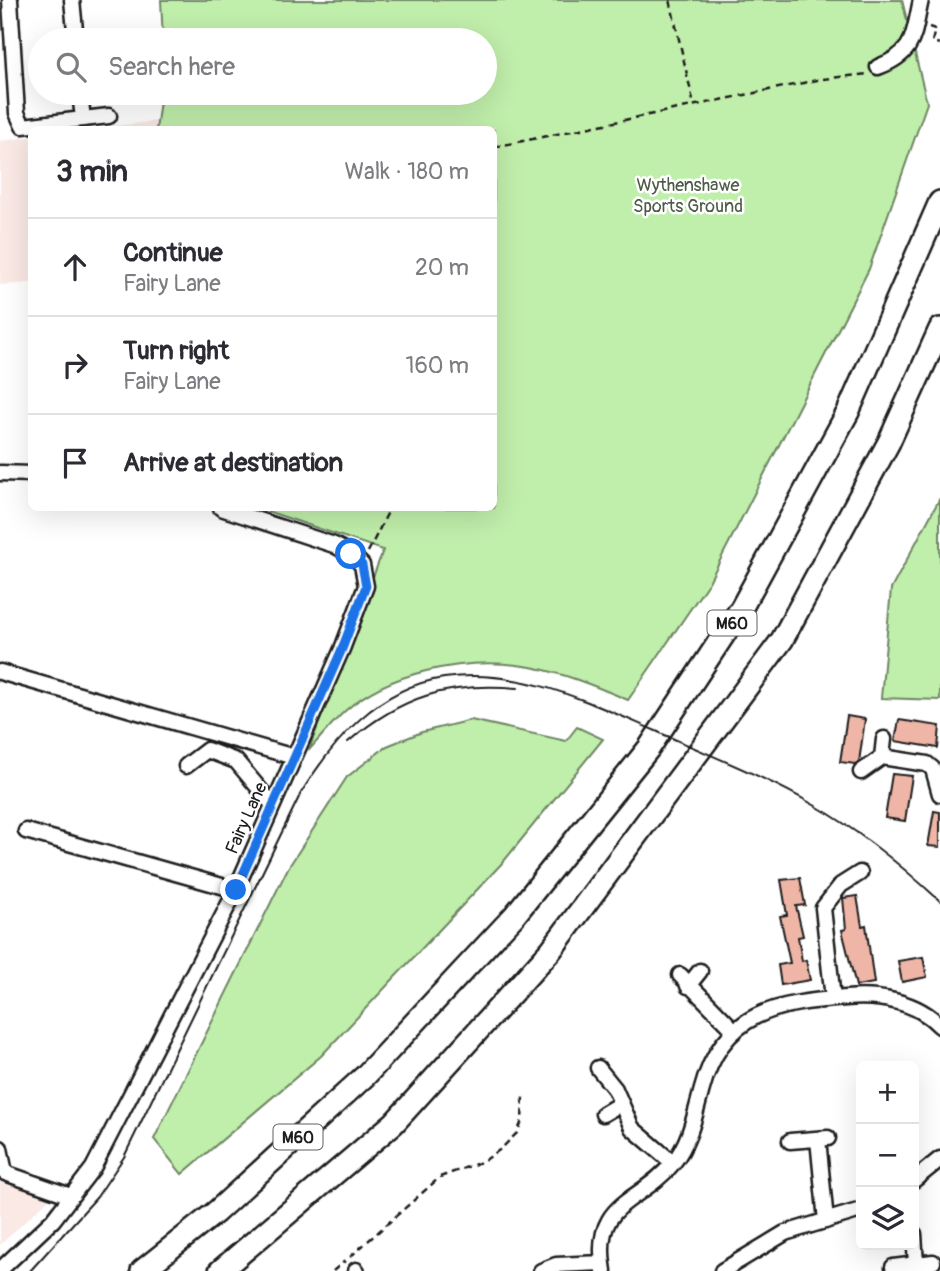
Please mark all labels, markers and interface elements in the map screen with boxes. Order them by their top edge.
search box [28,28,497,105]
icon: search [52,48,90,86]
text: Search here [108,51,235,83]
text: 3 min [56,153,128,190]
text: Walk · 180 m [344,157,469,186]
park label: Wythenshawe Sports Ground [633,174,743,218]
text: Continue [123,237,223,269]
icon: ahead [56,248,94,286]
text: 20 m [415,253,469,282]
text: Fairy Lane [123,269,221,298]
text: Turn right [123,335,229,367]
icon: right [56,346,94,384]
text: 160 m [405,351,469,380]
text: Fairy Lane [123,367,221,396]
icon: arrive [56,444,94,482]
text: Arrive at destination [123,447,343,479]
route start [335,538,366,569]
road number: M60 [708,610,756,636]
street label: Fairy Lane [220,779,273,858]
route end [220,874,251,905]
map controls [856,1061,919,1250]
button: + [856,1061,919,1124]
road number: M60 [274,1124,322,1149]
button: − [856,1124,919,1187]
button: layers [856,1187,919,1250]

